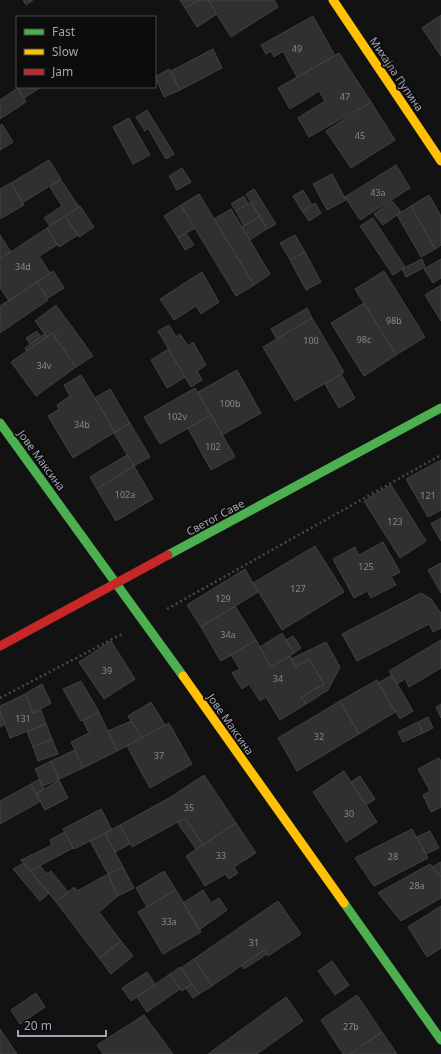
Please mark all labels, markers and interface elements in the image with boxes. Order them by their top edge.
legend [16,16,156,88]
text: Fast [52,23,76,40]
street label: Михајла Пупина [367,34,427,114]
house number: 49 [292,42,302,55]
text: Slow [52,43,79,60]
text: Jam [51,63,73,80]
house number: 47 [340,90,350,103]
house number: 45 [355,129,365,142]
house number: 43a [370,186,386,199]
house number: 34d [15,260,31,273]
house number: 98b [386,314,402,327]
house number: 98c [357,333,372,346]
house number: 100 [303,334,319,347]
house number: 34v [37,359,52,372]
house number: 100b [220,397,241,410]
house number: 102v [167,410,187,423]
house number: 34b [74,418,90,431]
street label: Јове Максина [14,426,69,493]
house number: 102 [205,440,221,453]
house number: 102a [115,488,135,501]
house number: 121 [420,489,436,502]
street label: Светог Саве [183,495,247,539]
house number: 123 [387,515,403,528]
house number: 125 [358,560,374,573]
house number: 127 [290,582,306,595]
house number: 129 [215,592,231,605]
house number: 34a [220,628,236,641]
house number: 39 [102,664,112,677]
house number: 34 [273,672,283,685]
street label: Јове Максина [204,690,258,758]
house number: 131 [15,712,31,725]
house number: 32 [314,730,324,743]
house number: 37 [154,749,164,762]
house number: 35 [184,801,194,814]
house number: 30 [344,807,354,820]
house number: 33 [216,849,226,862]
house number: 28 [388,850,398,863]
house number: 28a [409,879,425,892]
house number: 33a [161,915,177,928]
house number: 31 [249,936,259,949]
scale bar [18,1012,106,1038]
text: 20 m [24,1017,52,1034]
house number: 27b [343,1020,359,1033]

